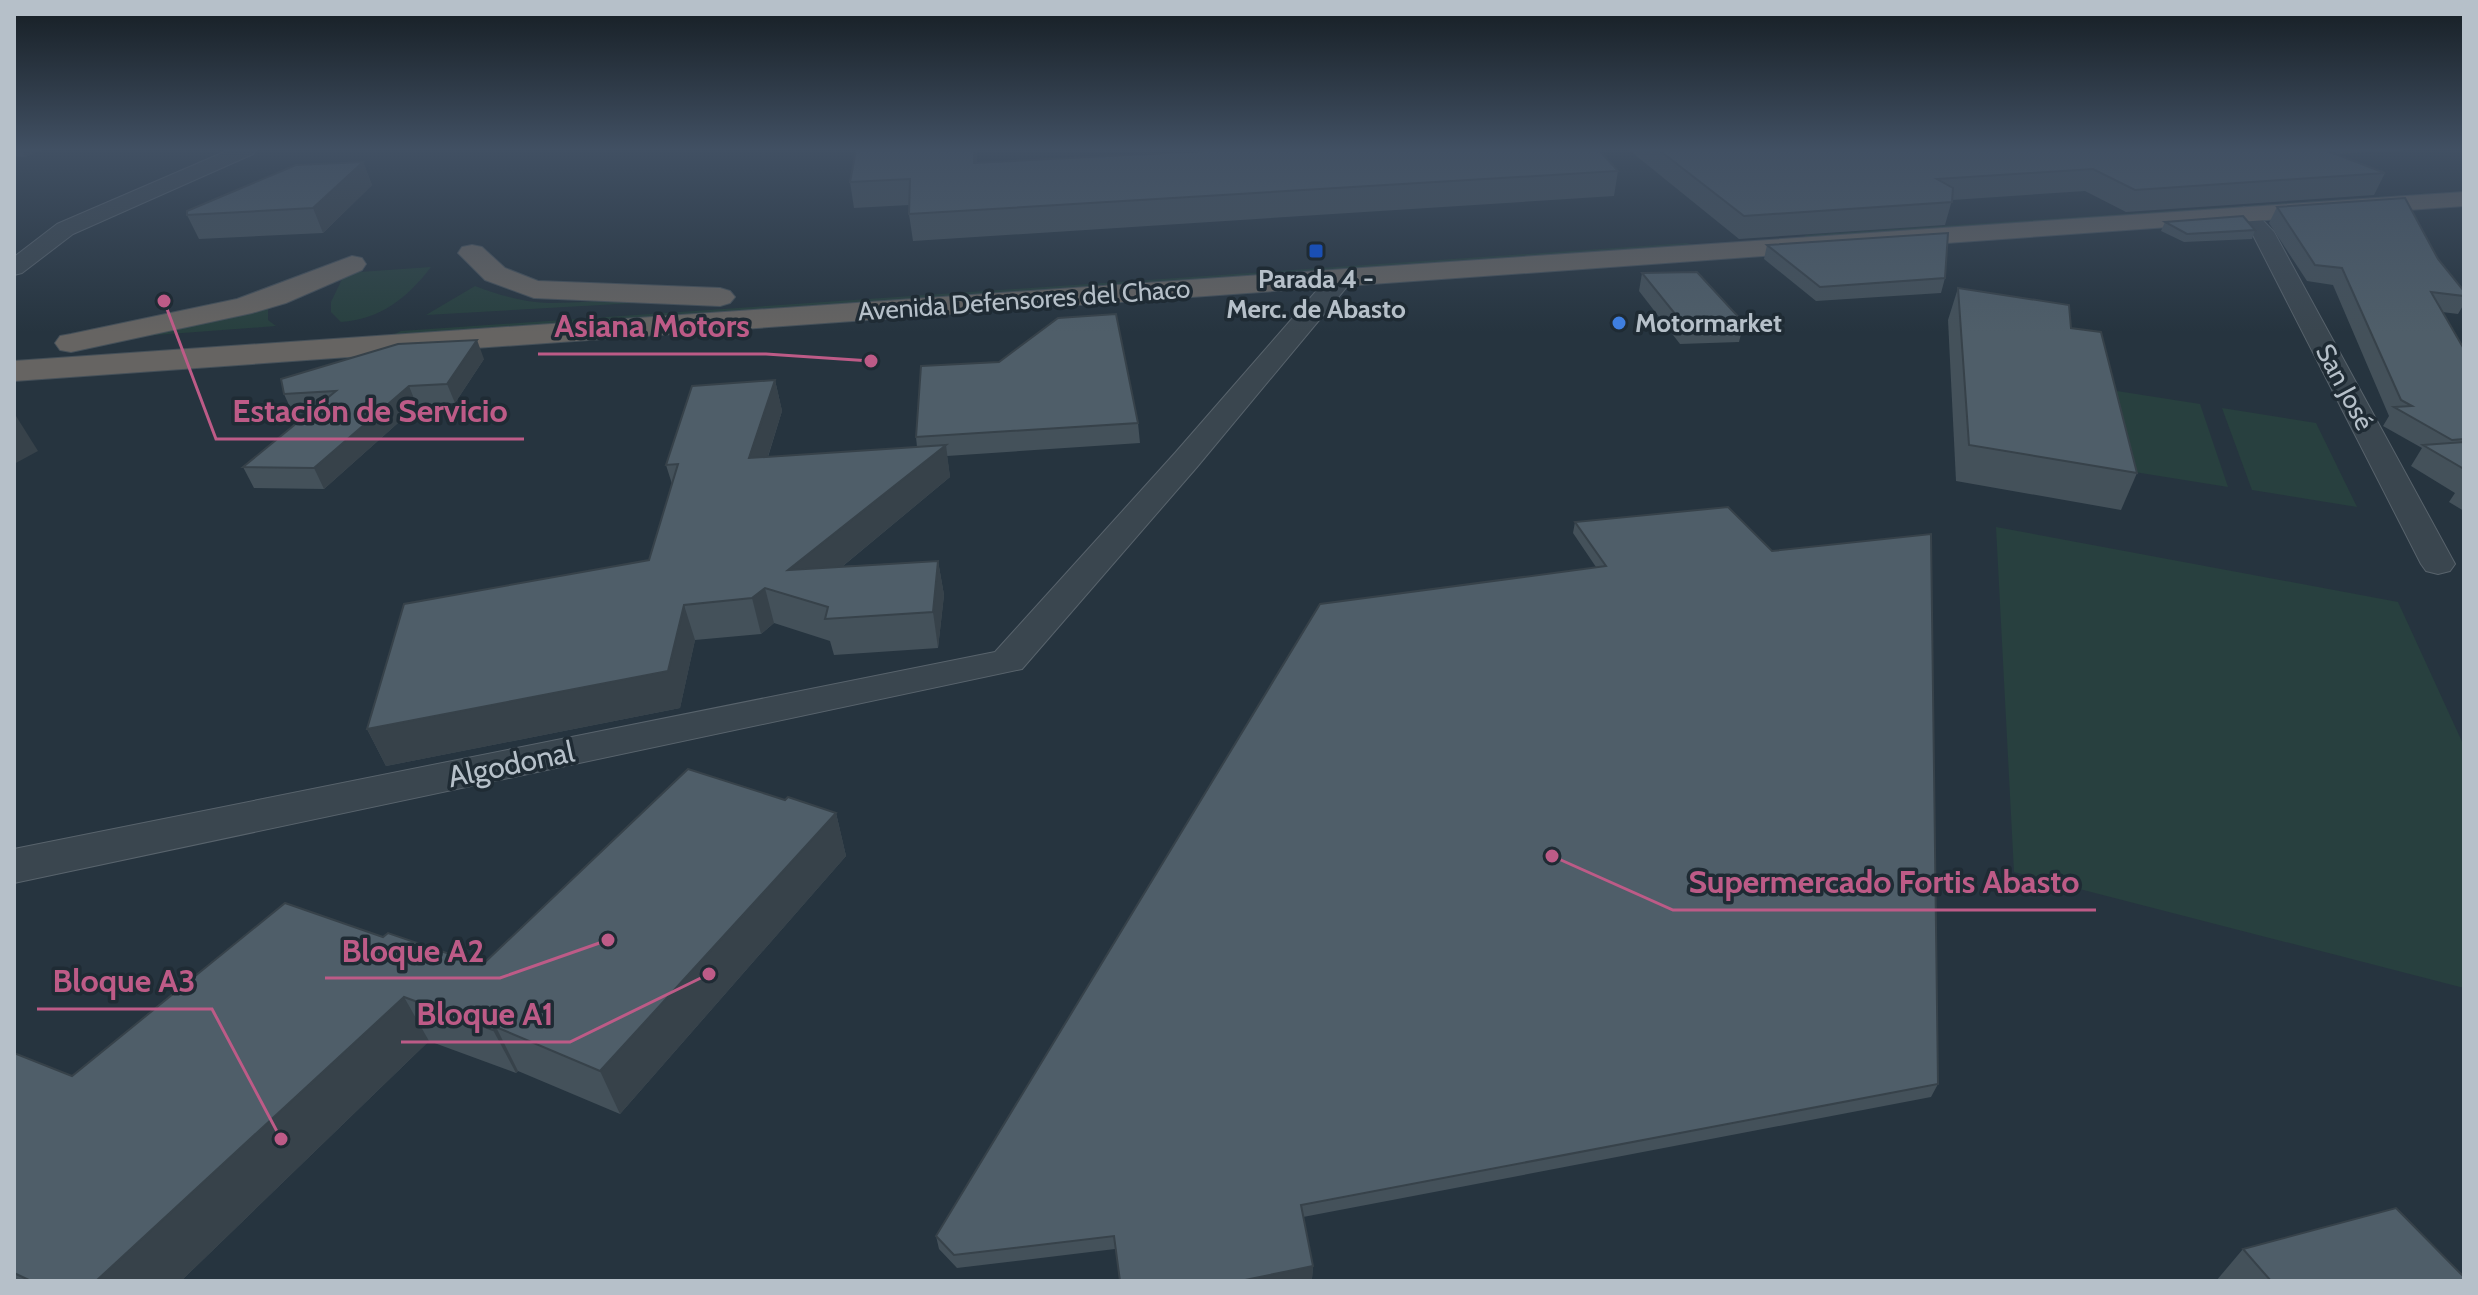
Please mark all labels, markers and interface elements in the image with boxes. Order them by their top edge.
marker: Parada 4 - Merc. de Abasto [1307,242,1325,260]
place label: Parada 4 - Merc. de Abasto [1226,263,1406,325]
street label: Avenida Defensores del Chaco [857,272,1191,328]
callout: Asiana Motors [538,298,766,354]
text: Asiana Motors [554,306,750,345]
place label: Motormarket [1635,307,1782,339]
marker: Motormarket [1610,314,1628,332]
street label: San José [2309,339,2381,435]
callout: Estación de Servicio [216,383,524,439]
text: Estación de Servicio [232,391,508,430]
street label: Algodonal [444,733,578,795]
callout: Supermercado Fortis Abasto [1673,854,2096,910]
text: Supermercado Fortis Abasto [1688,862,2080,901]
callout: Bloque A2 [325,922,500,978]
text: Bloque A2 [342,931,484,970]
callout: Bloque A3 [37,953,212,1009]
text: Bloque A3 [52,961,196,1000]
callout: Bloque A1 [401,986,570,1042]
text: Bloque A1 [416,994,554,1033]

